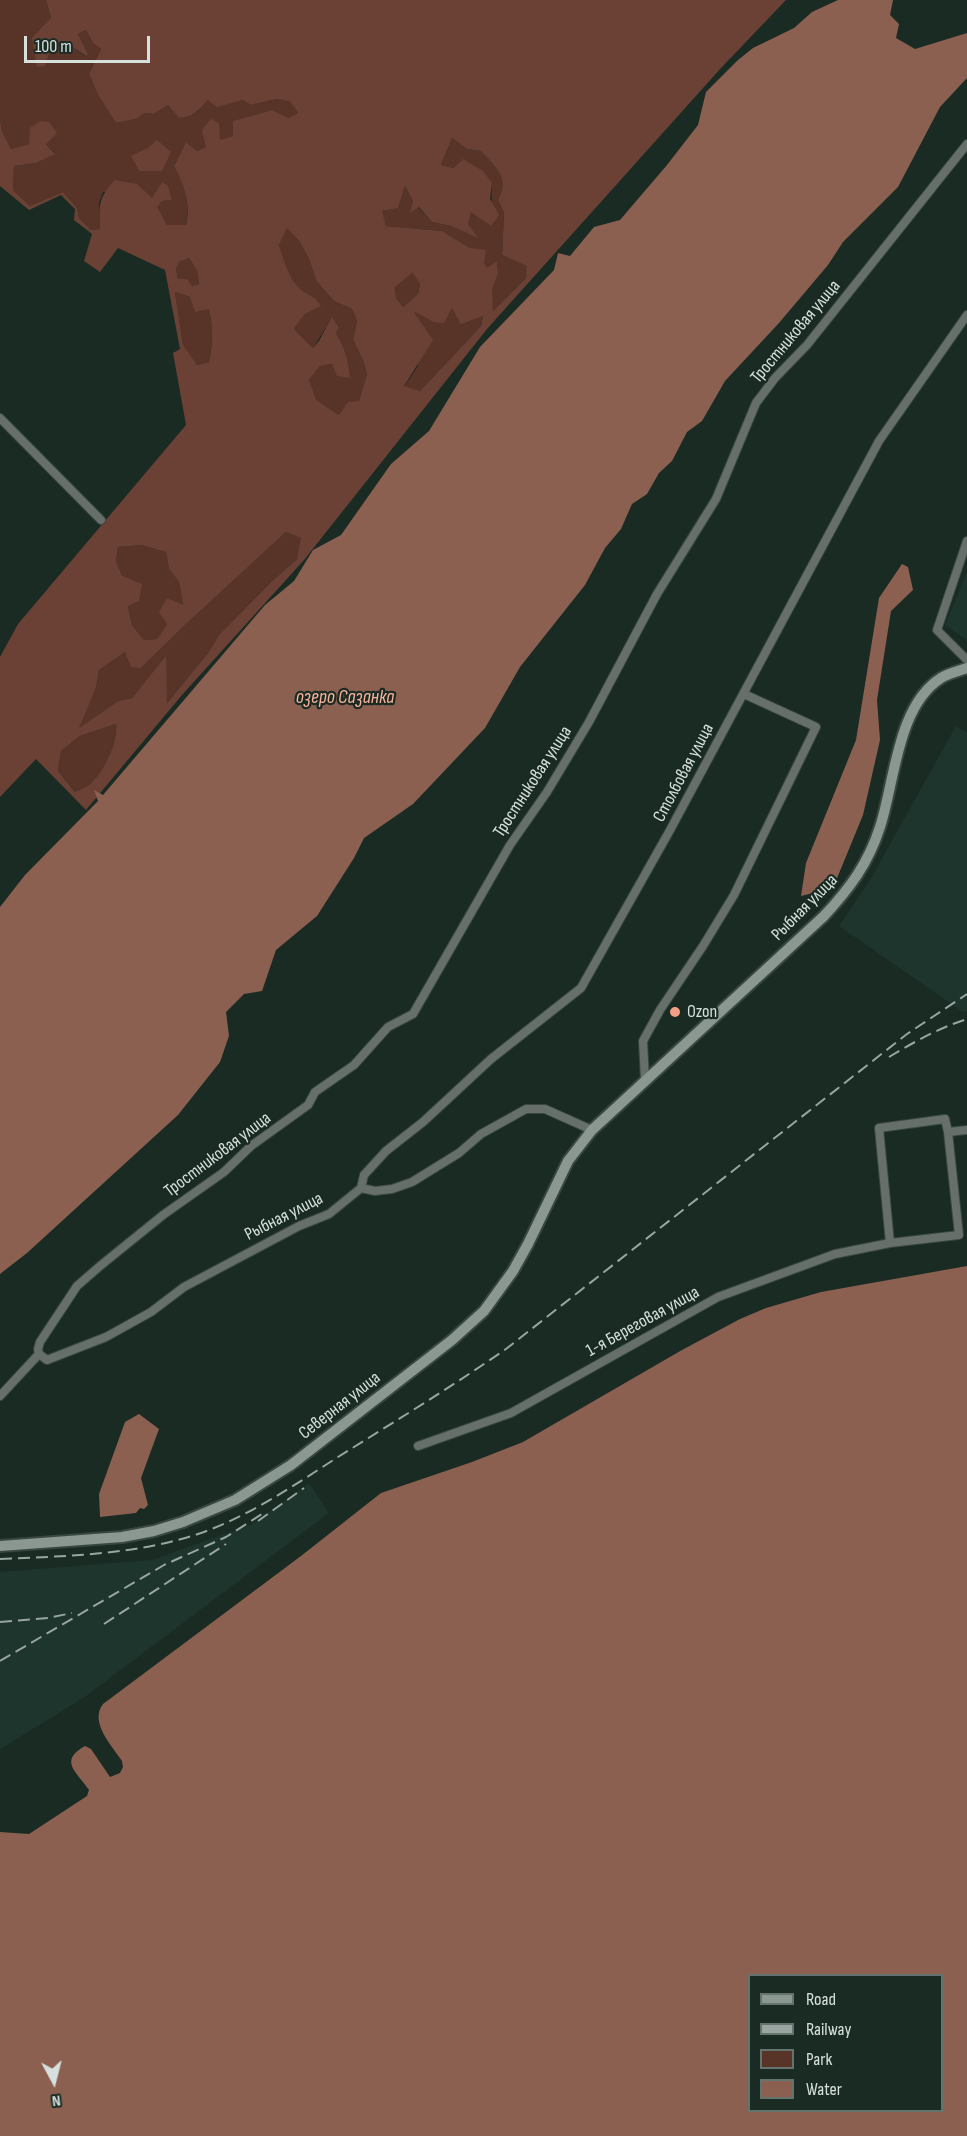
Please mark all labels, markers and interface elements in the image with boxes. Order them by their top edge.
scale bar [27,24,153,62]
text: 100 m [35,36,72,57]
street label: Тростниковая улица [747,276,845,388]
water label: озеро Сазанка [296,686,394,710]
street label: Столбовая улица [649,720,719,826]
street label: Тростниковая улица [489,722,577,842]
street label: Рыбная улица [767,870,843,946]
place label: Ozon [687,1001,717,1023]
marker: Ozon [668,1005,682,1019]
street label: Тростниковая улица [160,1108,276,1202]
street label: Рыбная улица [241,1188,327,1246]
street label: 1-я Береговая улица [583,1282,703,1362]
street label: Северная улица [295,1367,385,1445]
legend [748,1974,943,2112]
text: Road [806,1989,836,2010]
text: Railway [806,2019,851,2040]
text: Park [806,2049,832,2070]
north arrow [24,2052,84,2112]
text: Water [806,2079,842,2100]
text: N [51,2090,62,2110]

